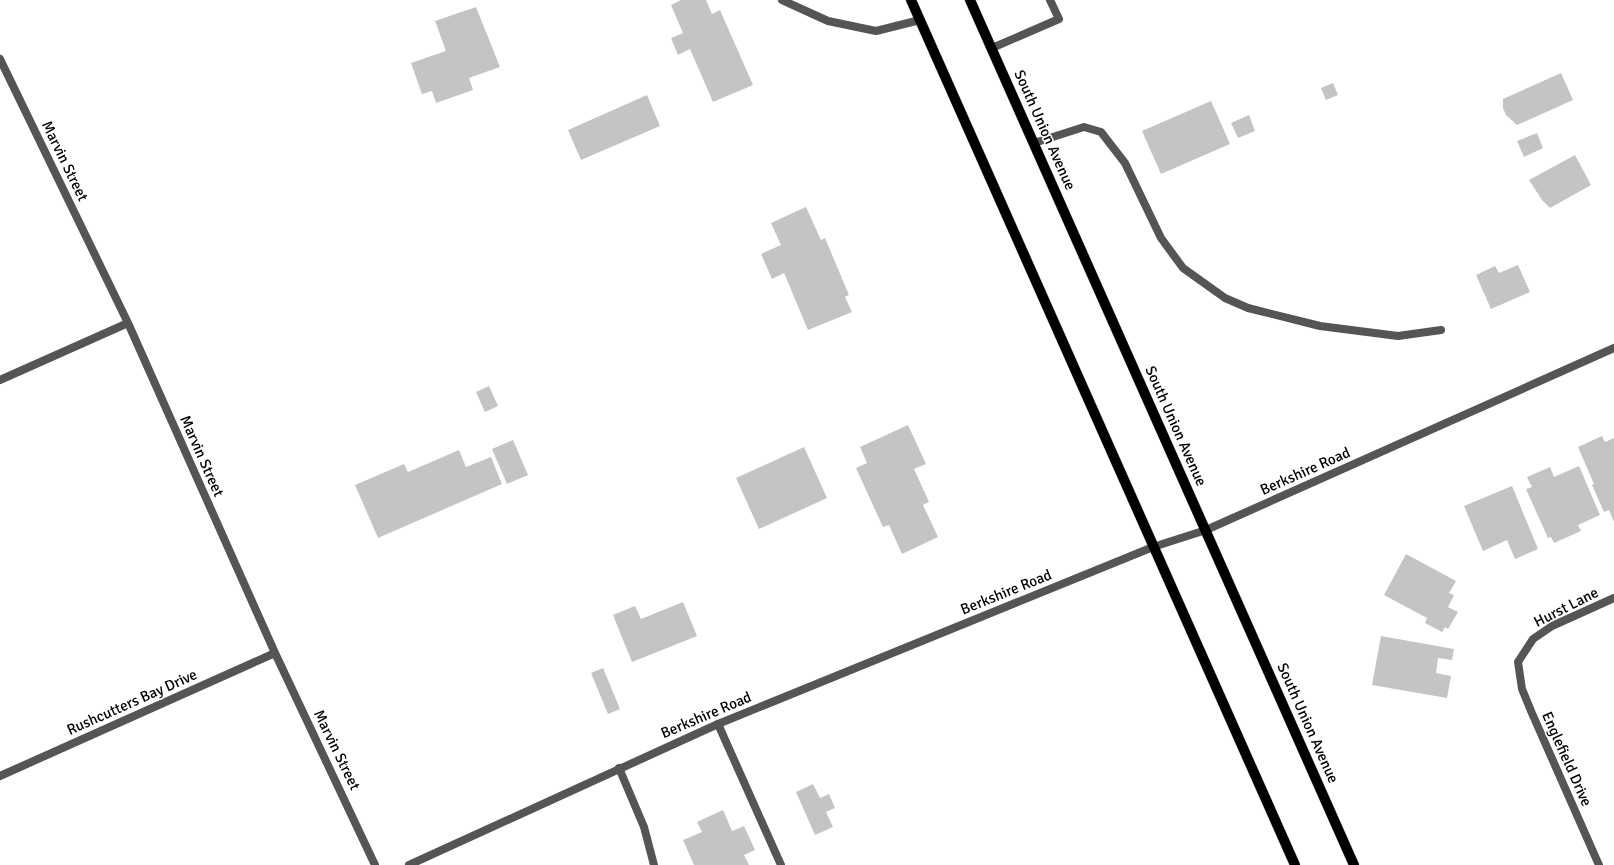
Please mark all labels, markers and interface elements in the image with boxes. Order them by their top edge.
street label: South Union Avenue [1010,67,1080,193]
street label: Marvin Street [38,118,92,204]
street label: South Union Avenue [1141,363,1211,489]
street label: Marvin Street [176,413,228,499]
street label: Berkshire Road [1257,443,1353,499]
street label: Berkshire Road [958,566,1054,618]
street label: Hurst Lane [1531,583,1601,631]
street label: South Union Avenue [1273,660,1343,786]
street label: Rushcutters Bay Drive [64,665,200,739]
street label: Berkshire Road [658,688,754,742]
street label: Marvin Street [310,707,364,793]
street label: Englefield Drive [1538,709,1596,809]

